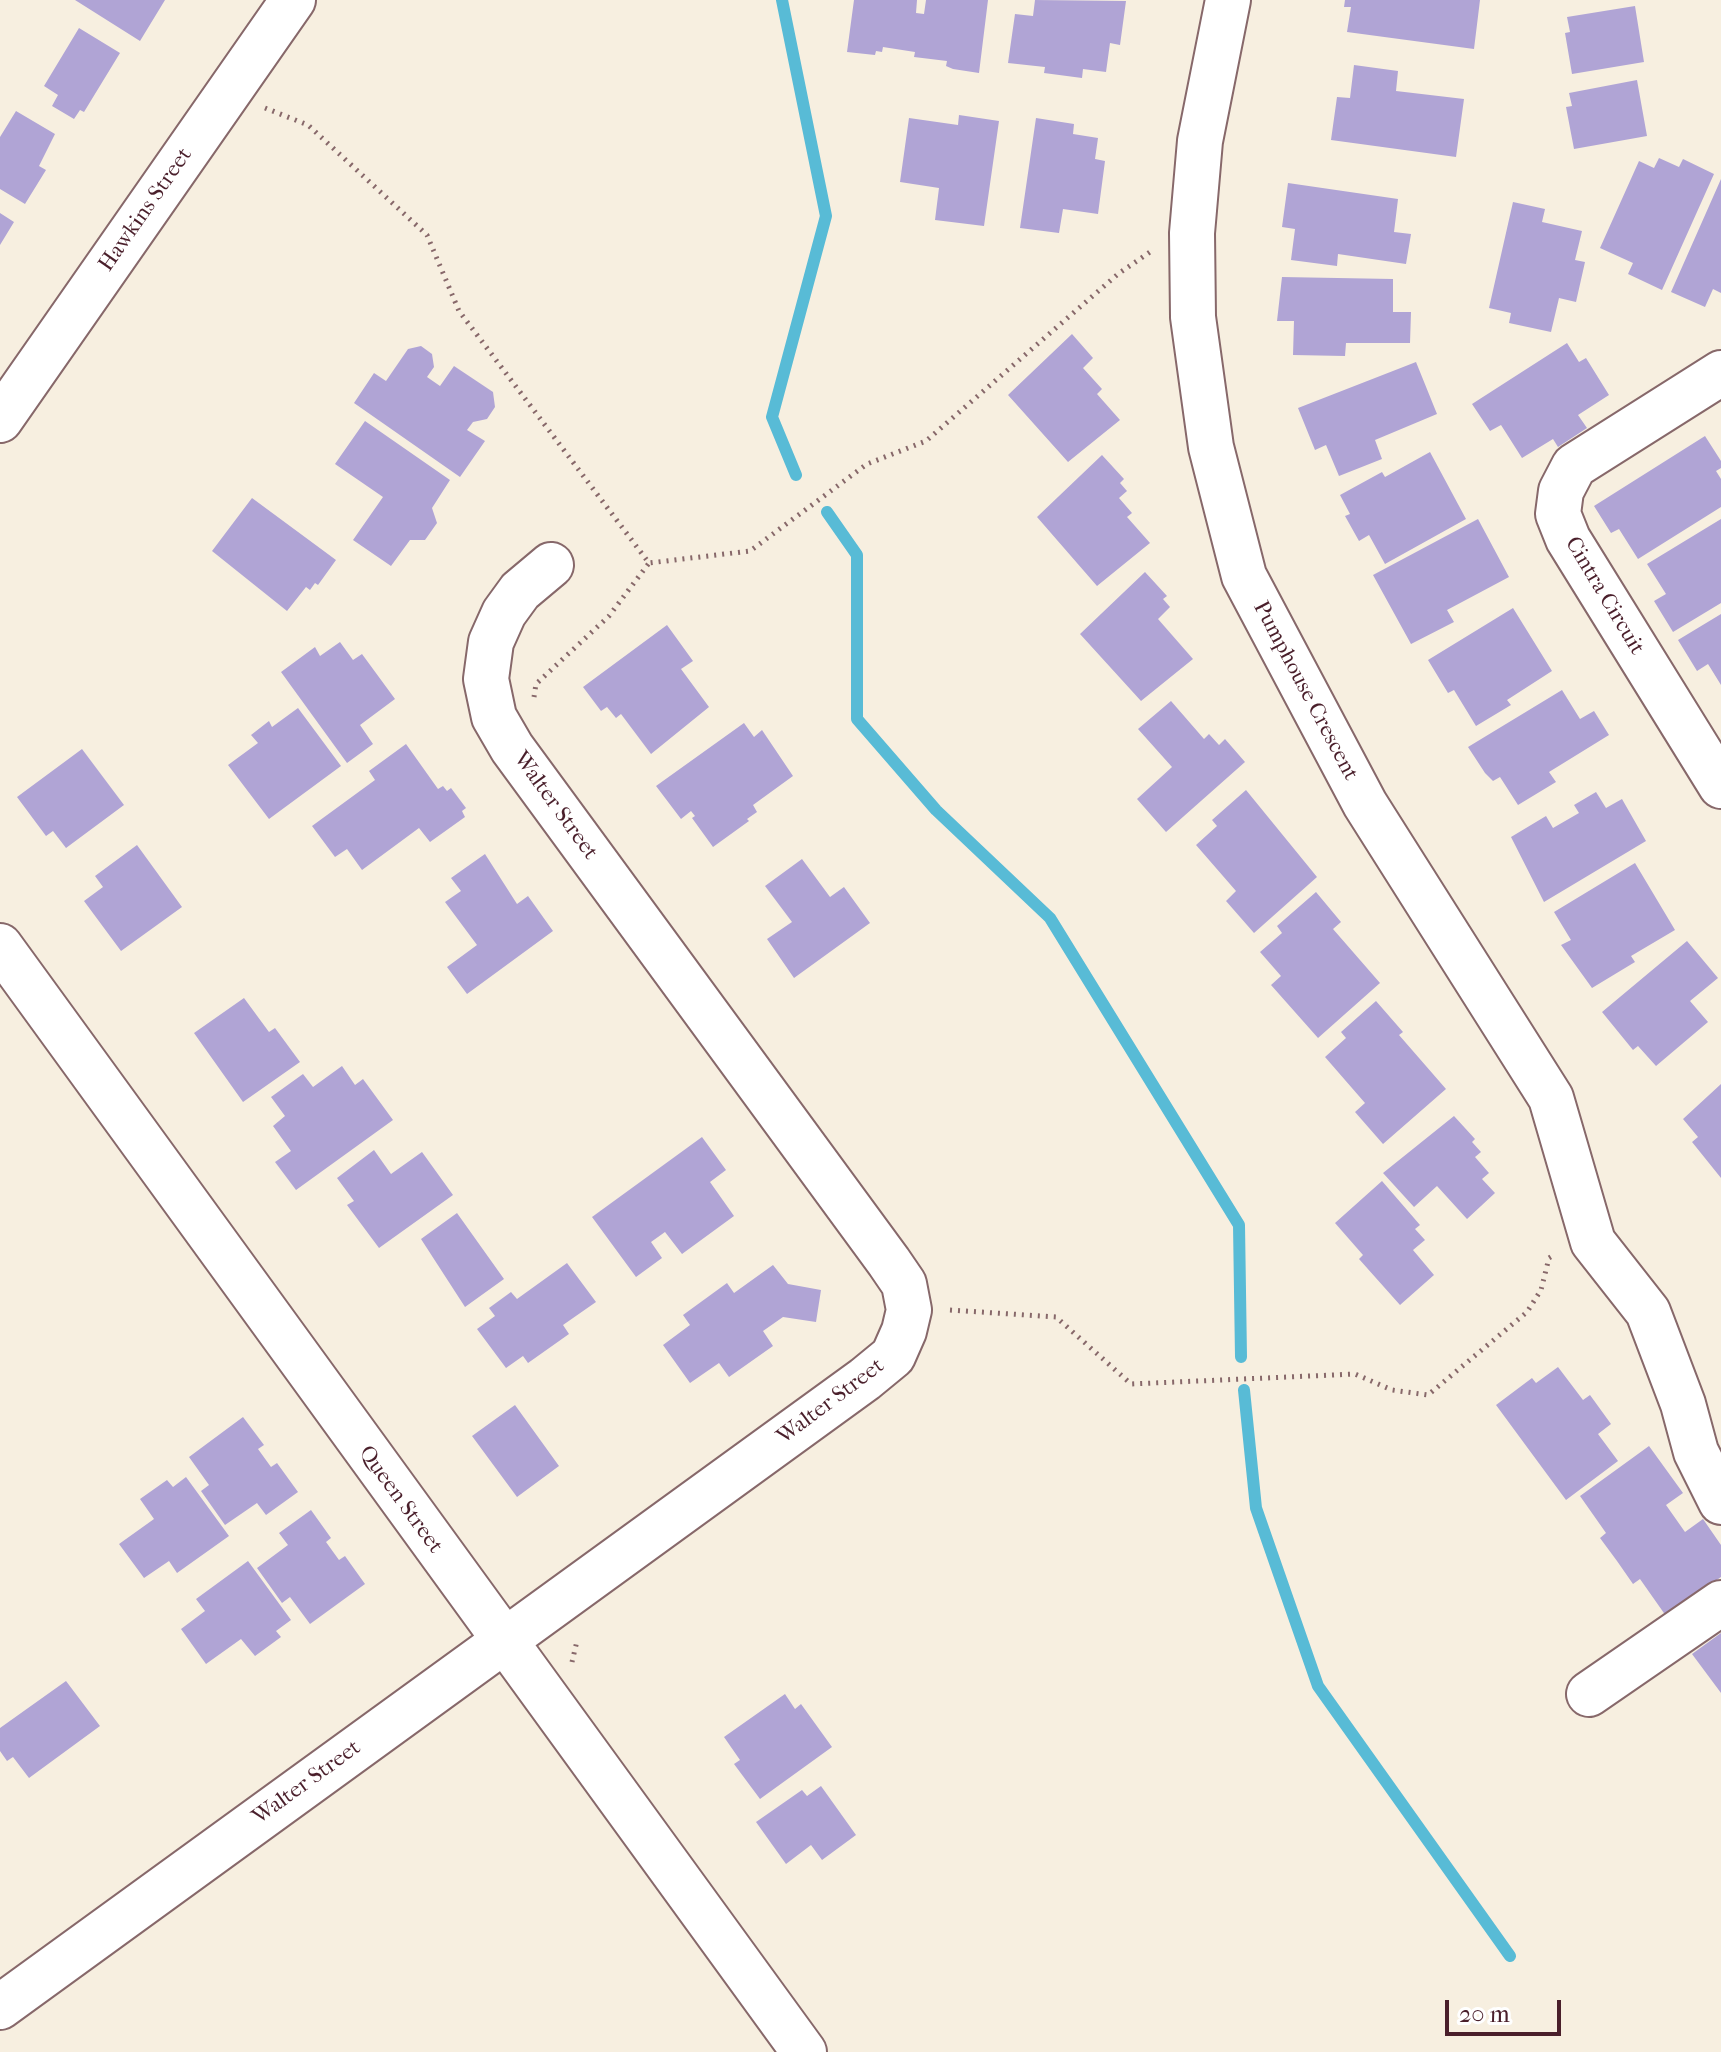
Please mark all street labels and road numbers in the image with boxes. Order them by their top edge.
street label: Hawkins Street [94,143,198,277]
street label: Cintra Circuit [1559,532,1649,660]
street label: Pumphouse Crescent [1247,597,1363,785]
street label: Walter Street [507,747,603,865]
street label: Walter Street [772,1353,890,1451]
street label: Queen Street [352,1441,448,1559]
street label: Walter Street [248,1735,366,1831]

